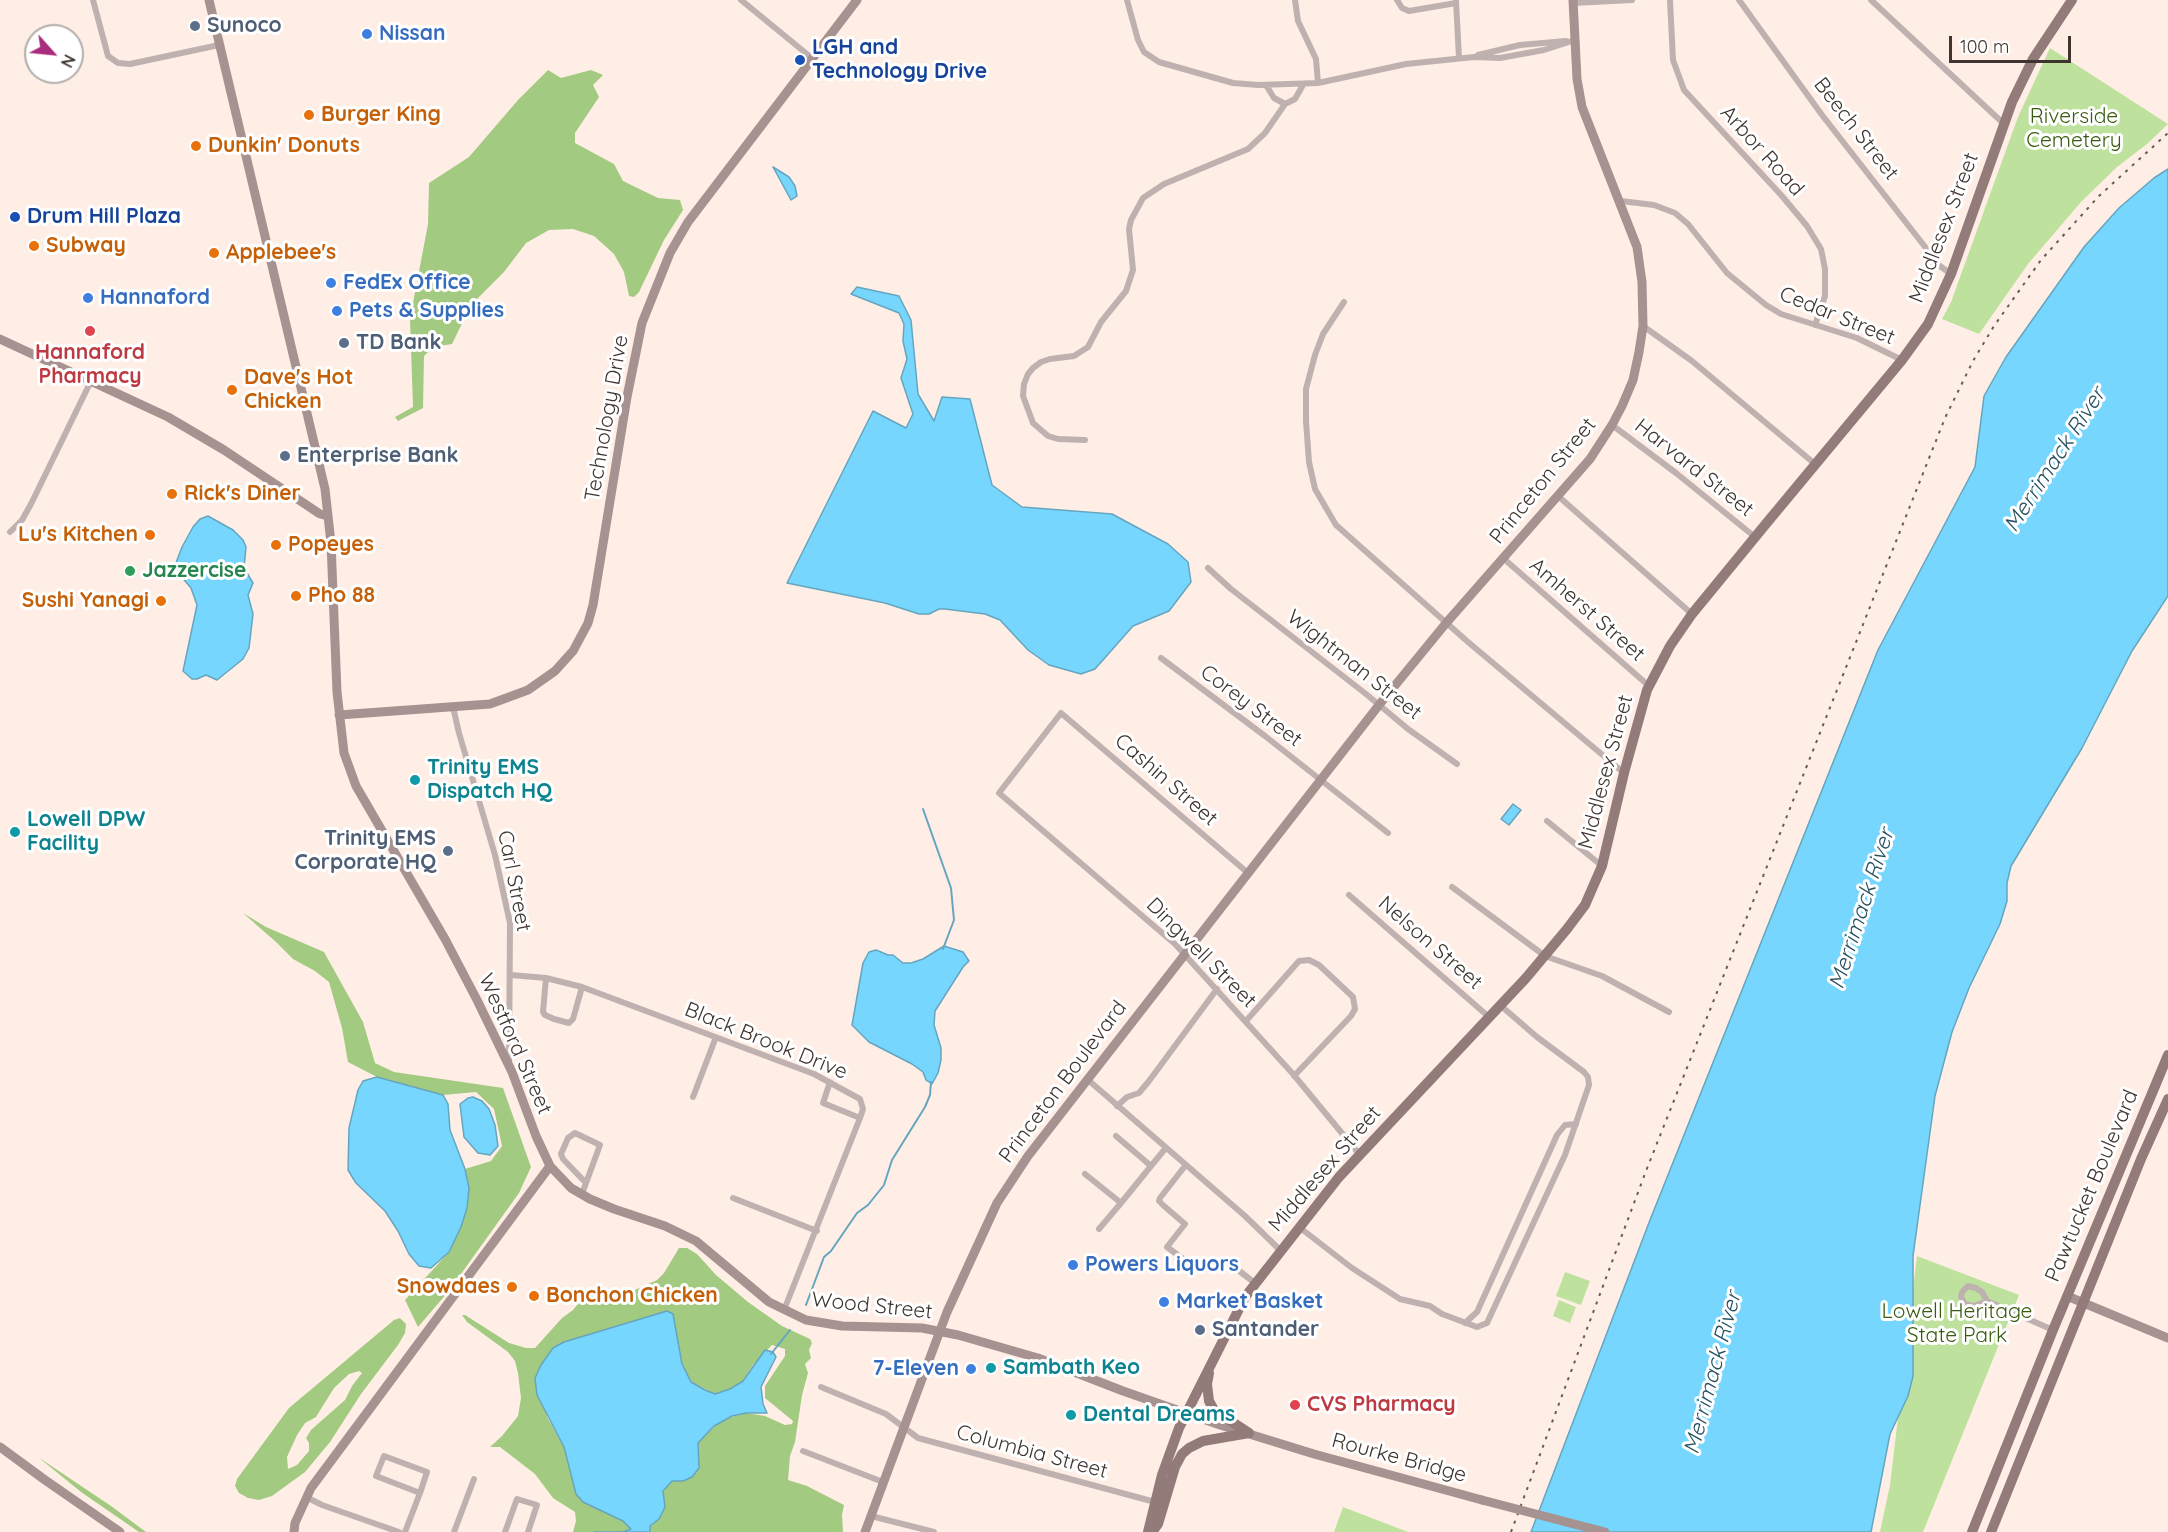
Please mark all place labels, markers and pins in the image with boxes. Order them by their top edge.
place label: Sunoco [207,13,282,39]
marker: Sunoco [188,19,202,33]
place label: Nissan [379,21,446,47]
marker: Nissan [360,27,374,41]
place label: LGH and Technology Drive [812,35,987,85]
marker: LGH and Technology Drive [793,53,807,67]
place label: Burger King [321,102,441,128]
marker: Burger King [302,108,316,122]
place label: Dunkin' Donuts [208,133,360,159]
marker: Dunkin' Donuts [189,139,203,153]
place label: Drum Hill Plaza [27,204,181,230]
marker: Drum Hill Plaza [8,210,22,224]
place label: Subway [46,233,126,259]
marker: Subway [27,239,41,253]
place label: Applebee's [226,240,336,266]
marker: Applebee's [207,246,221,260]
place label: FedEx Office [343,270,471,296]
marker: FedEx Office [324,276,338,290]
place label: Hannaford [100,285,210,311]
marker: Hannaford [81,291,95,305]
place label: Pets & Supplies [349,298,504,324]
marker: Pets & Supplies [330,304,344,318]
marker: Hannaford Pharmacy [83,324,97,338]
place label: TD Bank [356,330,441,356]
marker: TD Bank [337,336,351,350]
place label: Hannaford Pharmacy [35,340,145,390]
place label: Dave's Hot Chicken [244,365,353,415]
marker: Dave's Hot Chicken [225,383,239,397]
place label: Enterprise Bank [297,443,459,469]
marker: Enterprise Bank [278,449,292,463]
place label: Rick's Diner [184,481,301,507]
marker: Rick's Diner [165,487,179,501]
place label: Lu's Kitchen [18,522,138,548]
marker: Lu's Kitchen [143,528,157,542]
place label: Popeyes [288,532,374,558]
marker: Popeyes [269,538,283,552]
place label: Jazzercise [142,558,246,584]
marker: Jazzercise [123,564,137,578]
place label: Pho 88 [308,583,375,609]
place label: Sushi Yanagi [22,588,149,614]
marker: Pho 88 [289,589,303,603]
marker: Sushi Yanagi [154,594,168,608]
place label: Trinity EMS Dispatch HQ [427,755,552,805]
marker: Trinity EMS Dispatch HQ [408,773,422,787]
place label: Lowell DPW Facility [27,807,145,857]
marker: Lowell DPW Facility [8,825,22,839]
place label: Trinity EMS Corporate HQ [295,826,436,876]
marker: Trinity EMS Corporate HQ [441,844,455,858]
place label: Powers Liquors [1085,1252,1239,1278]
marker: Powers Liquors [1066,1258,1080,1272]
place label: Snowdaes [397,1274,500,1300]
marker: Snowdaes [505,1280,519,1294]
place label: Bonchon Chicken [546,1283,718,1309]
marker: Bonchon Chicken [527,1289,541,1303]
place label: Market Basket [1176,1289,1323,1315]
marker: Market Basket [1157,1295,1171,1309]
place label: Santander [1212,1317,1319,1343]
marker: Santander [1193,1323,1207,1337]
place label: Sambath Keo [1003,1355,1140,1381]
place label: 7-Eleven [873,1356,959,1382]
marker: Sambath Keo [984,1361,998,1375]
marker: 7-Eleven [964,1362,978,1376]
place label: CVS Pharmacy [1307,1392,1456,1418]
marker: CVS Pharmacy [1288,1398,1302,1412]
place label: Dental Dreams [1083,1402,1235,1428]
marker: Dental Dreams [1064,1408,1078,1422]

